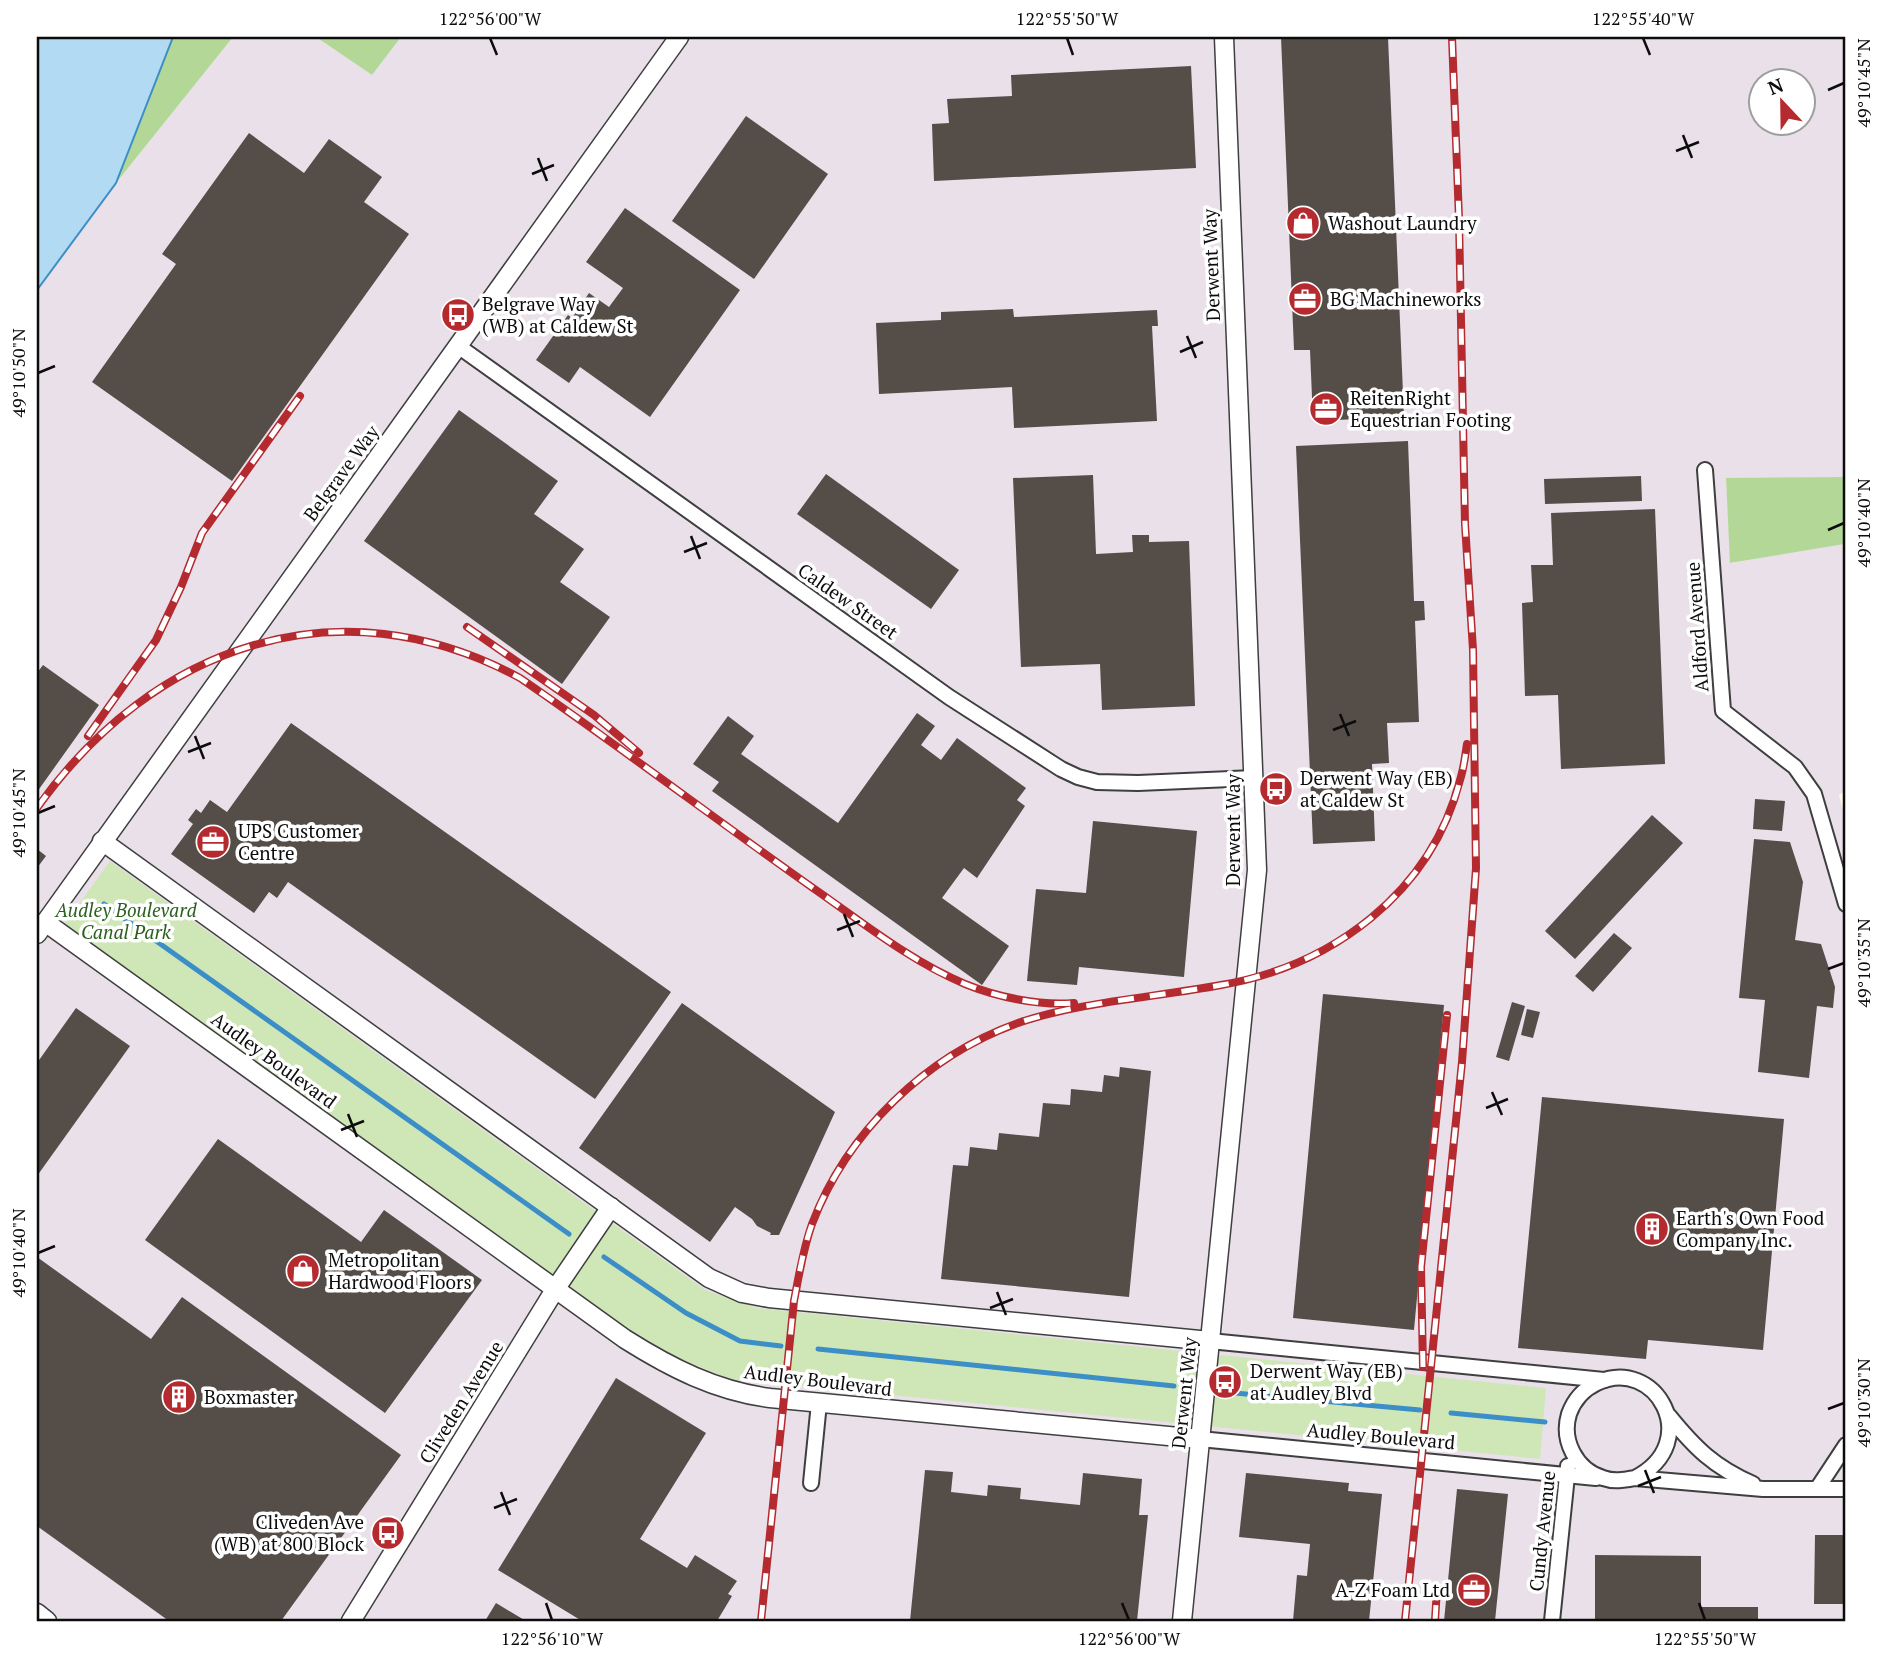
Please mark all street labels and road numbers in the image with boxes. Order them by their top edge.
street label: Derwent Way [1196,208,1225,322]
street label: Belgrave Way [297,419,384,526]
street label: Caldew Street [793,557,903,644]
street label: Aldford Avenue [1679,561,1714,693]
street label: Derwent Way [1220,773,1245,886]
street label: Audley Boulevard [207,1006,342,1114]
street label: Derwent Way [1165,1335,1202,1450]
street label: Cliveden Avenue [413,1336,508,1468]
street label: Audley Boulevard [743,1358,894,1401]
street label: Audley Boulevard [1306,1417,1457,1454]
street label: Cundy Avenue [1523,1469,1560,1592]

